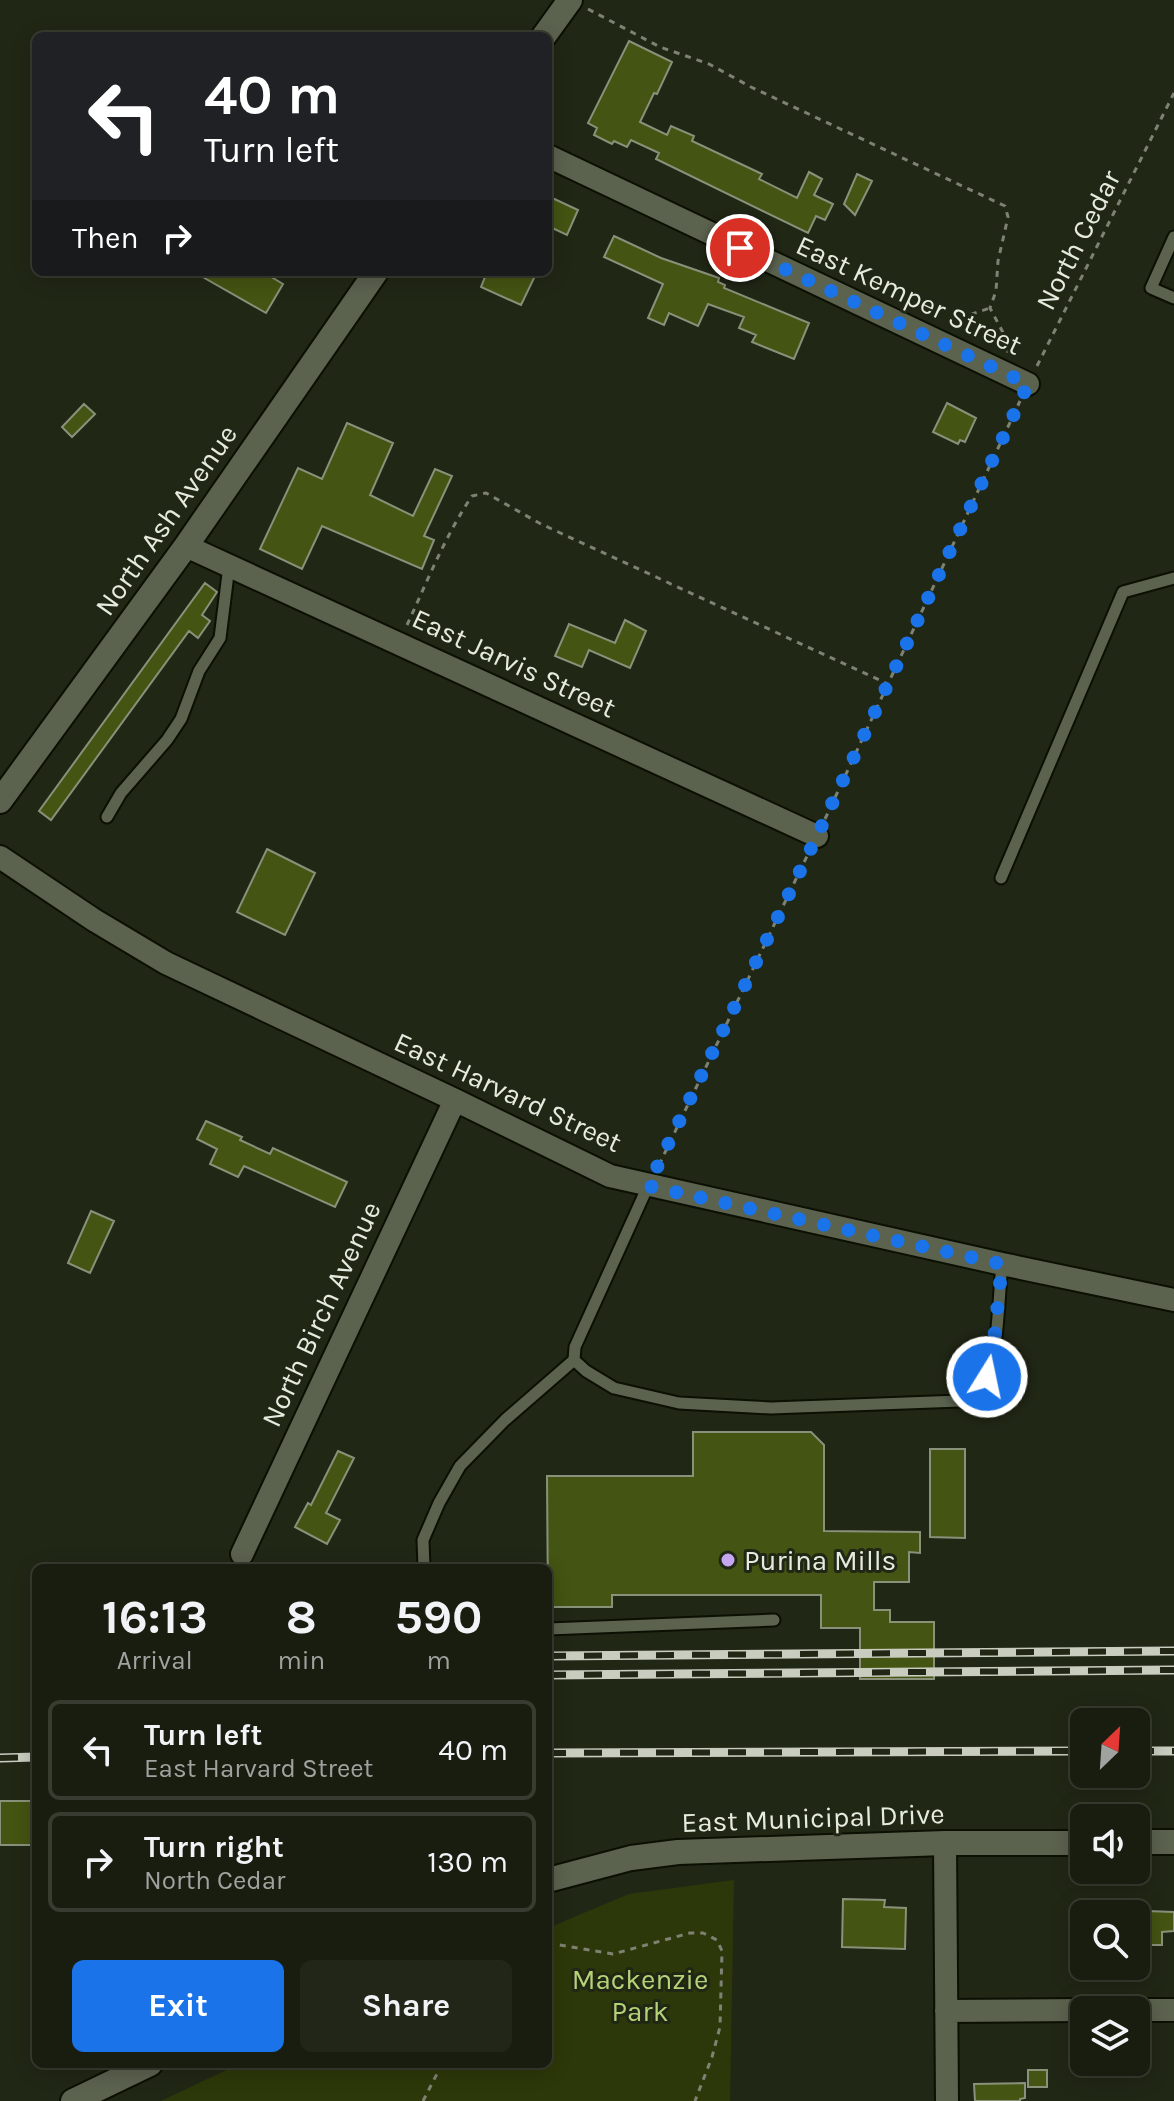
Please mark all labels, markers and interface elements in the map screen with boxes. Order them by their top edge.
text: 40 m [204,62,340,127]
icon: left [72,64,176,168]
text: Turn left [204,129,339,171]
street label: North Cedar [1029,164,1128,315]
pin [706,214,774,282]
icon: right [155,216,199,260]
text: Then [72,220,139,256]
icon: arrive [718,226,762,270]
street label: East Kemper Street [791,228,1027,362]
street label: North Ash Avenue [88,418,244,622]
street label: East Jarvis Street [407,601,621,725]
street label: East Harvard Street [389,1025,627,1159]
street label: North Birch Avenue [254,1196,388,1432]
position arrow [945,1335,1029,1419]
place label: Purina Mills [744,1544,896,1577]
marker: Purina Mills [719,1551,737,1569]
text: 16:13 [102,1589,208,1645]
text: 8 [286,1589,317,1645]
text: 590 [395,1589,482,1645]
text: Arrival [117,1645,193,1676]
text: min [277,1645,325,1676]
text: m [426,1645,451,1676]
north arrow [1070,1708,1150,1788]
map controls [1070,1708,1150,2076]
text: Turn left [144,1717,262,1753]
icon: left [76,1728,120,1772]
text: 40 m [438,1732,508,1768]
text: East Harvard Street [144,1753,373,1784]
street label: East Municipal Drive [681,1797,945,1839]
button: sound [1070,1804,1150,1884]
text: Turn right [144,1829,284,1865]
icon: right [76,1840,120,1884]
text: 130 m [427,1844,508,1880]
text: North Cedar [144,1865,285,1896]
button: search [1070,1900,1150,1980]
button: Exit [72,1960,284,2052]
button: Share [300,1960,512,2052]
park label: Mackenzie Park [572,1963,708,2028]
button: layers [1070,1996,1150,2076]

